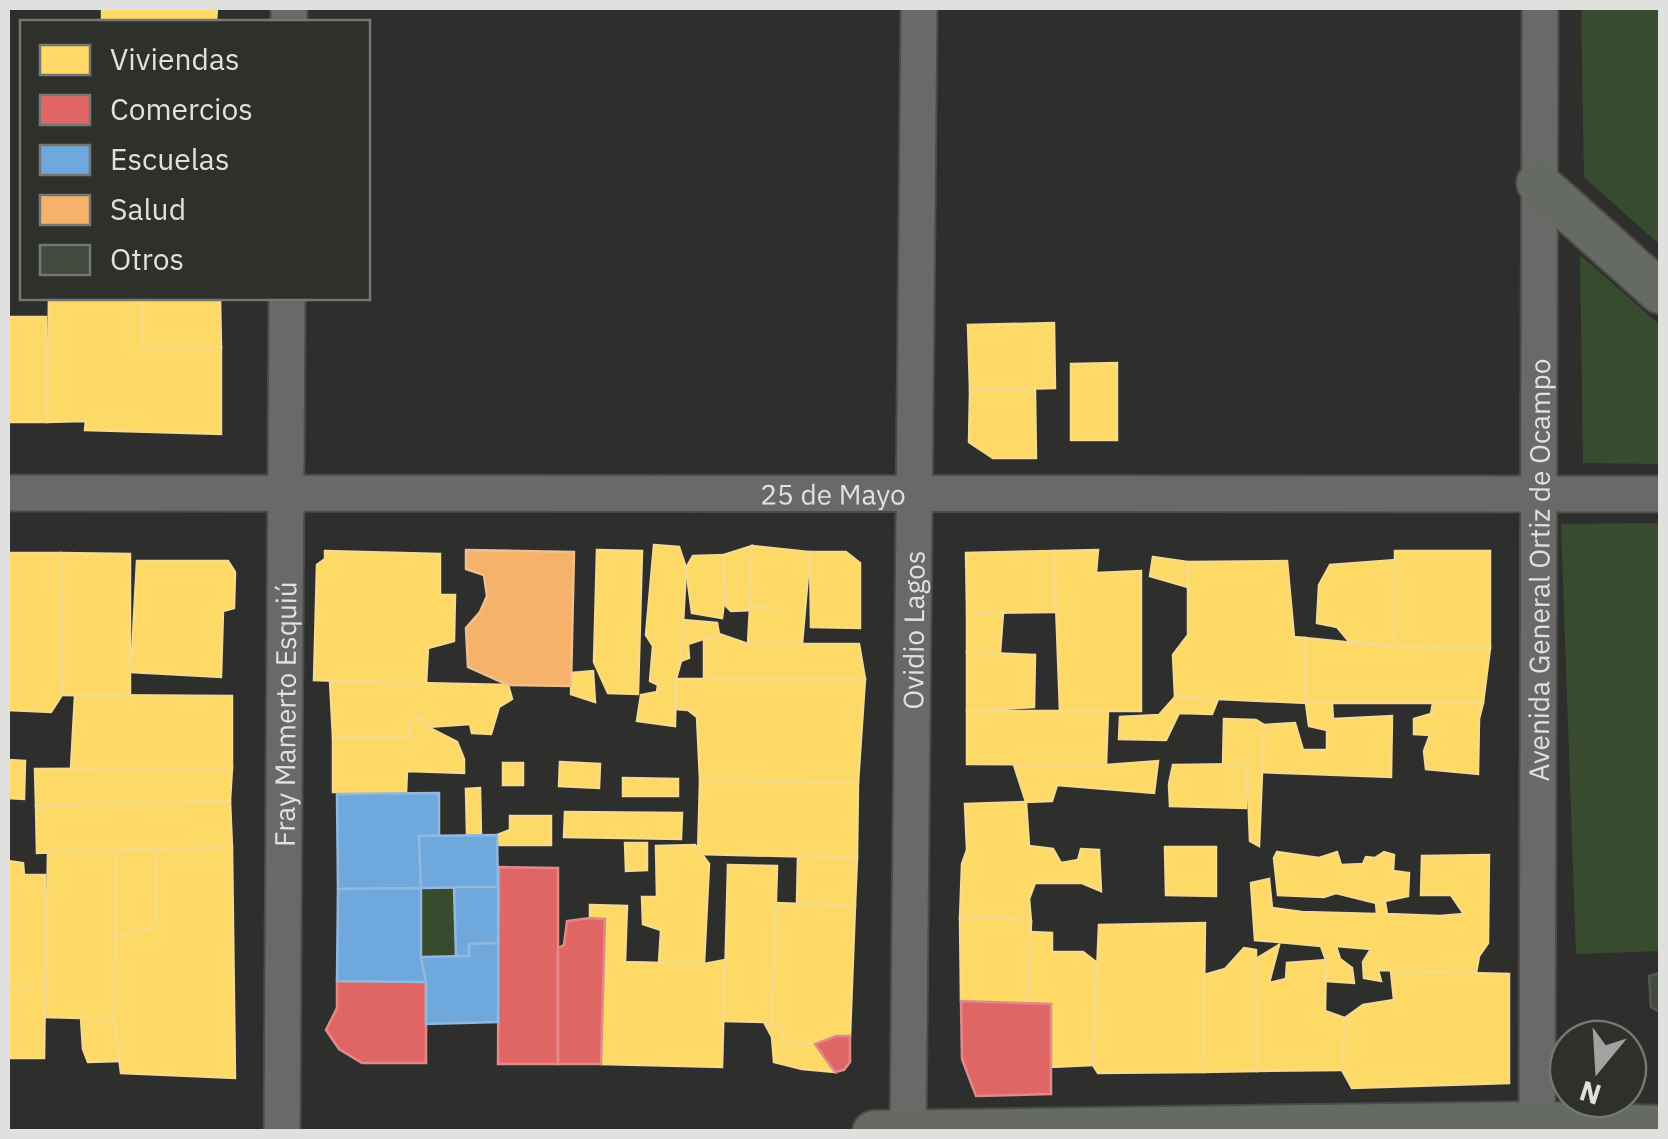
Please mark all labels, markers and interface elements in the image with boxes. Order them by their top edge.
legend [20,20,370,300]
text: Viviendas [110,39,240,78]
text: Comercios [110,89,253,128]
text: Escuelas [110,139,230,178]
text: Salud [110,189,186,228]
text: Otros [110,239,184,278]
street label: Avenida General Ortiz de Ocampo [1519,359,1558,781]
street label: 25 de Mayo [760,475,906,512]
street label: Ovidio Lagos [894,550,932,710]
street label: Fray Mamerto Esquiú [265,581,304,847]
north arrow [1548,1019,1648,1119]
text: N [1575,1073,1605,1114]

